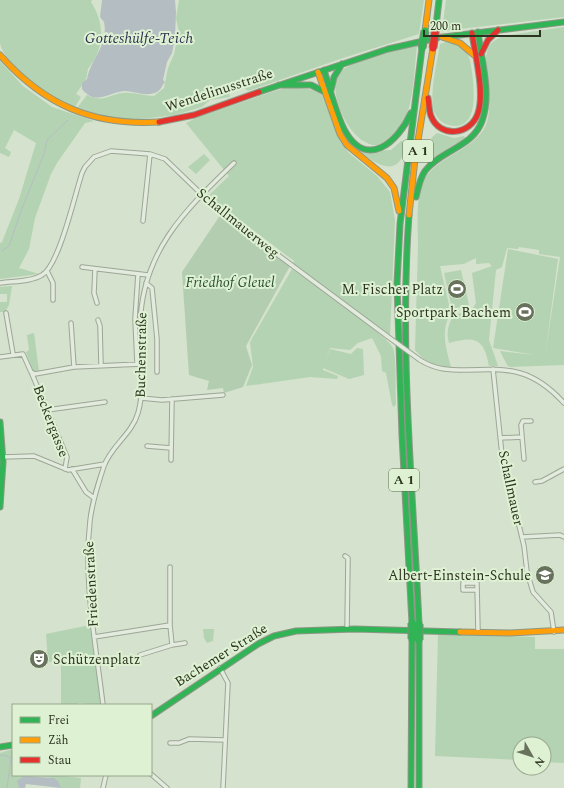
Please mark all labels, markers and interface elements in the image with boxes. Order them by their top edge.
scale bar [424,12,540,38]
text: 200 m [430,17,461,36]
water label: Gotteshülfe-Teich [85,27,193,50]
street label: Wendelinusstraße [162,63,276,117]
road number: A 1 [403,140,433,162]
street label: Schallmauerweg [192,183,284,263]
park label: Friedhof Gleuel [185,272,275,293]
sports icon: M. Fischer Platz [446,278,468,300]
place label: M. Fischer Platz [341,279,443,300]
sports icon: Sportpark Bachem [514,301,536,323]
place label: Sportpark Bachem [396,302,511,323]
street label: Buchenstraße [130,312,152,398]
street label: Beckergasse [28,382,74,460]
street label: Schallmauer [493,448,529,528]
road number: A 1 [389,469,419,491]
street label: Friedenstraße [78,540,104,628]
school or university icon: Albert-Einstein-Schule [534,564,556,586]
place label: Albert-Einstein-Schule [388,565,531,586]
street label: Bachemer Straße [170,618,272,692]
theatre icon: Schützenplatz [28,648,50,670]
place label: Schützenplatz [53,649,141,670]
legend [12,704,152,776]
text: Frei [48,711,70,730]
text: Zäh [48,731,69,750]
north arrow [512,736,552,776]
text: Stau [48,751,72,770]
text: N [530,753,549,771]

